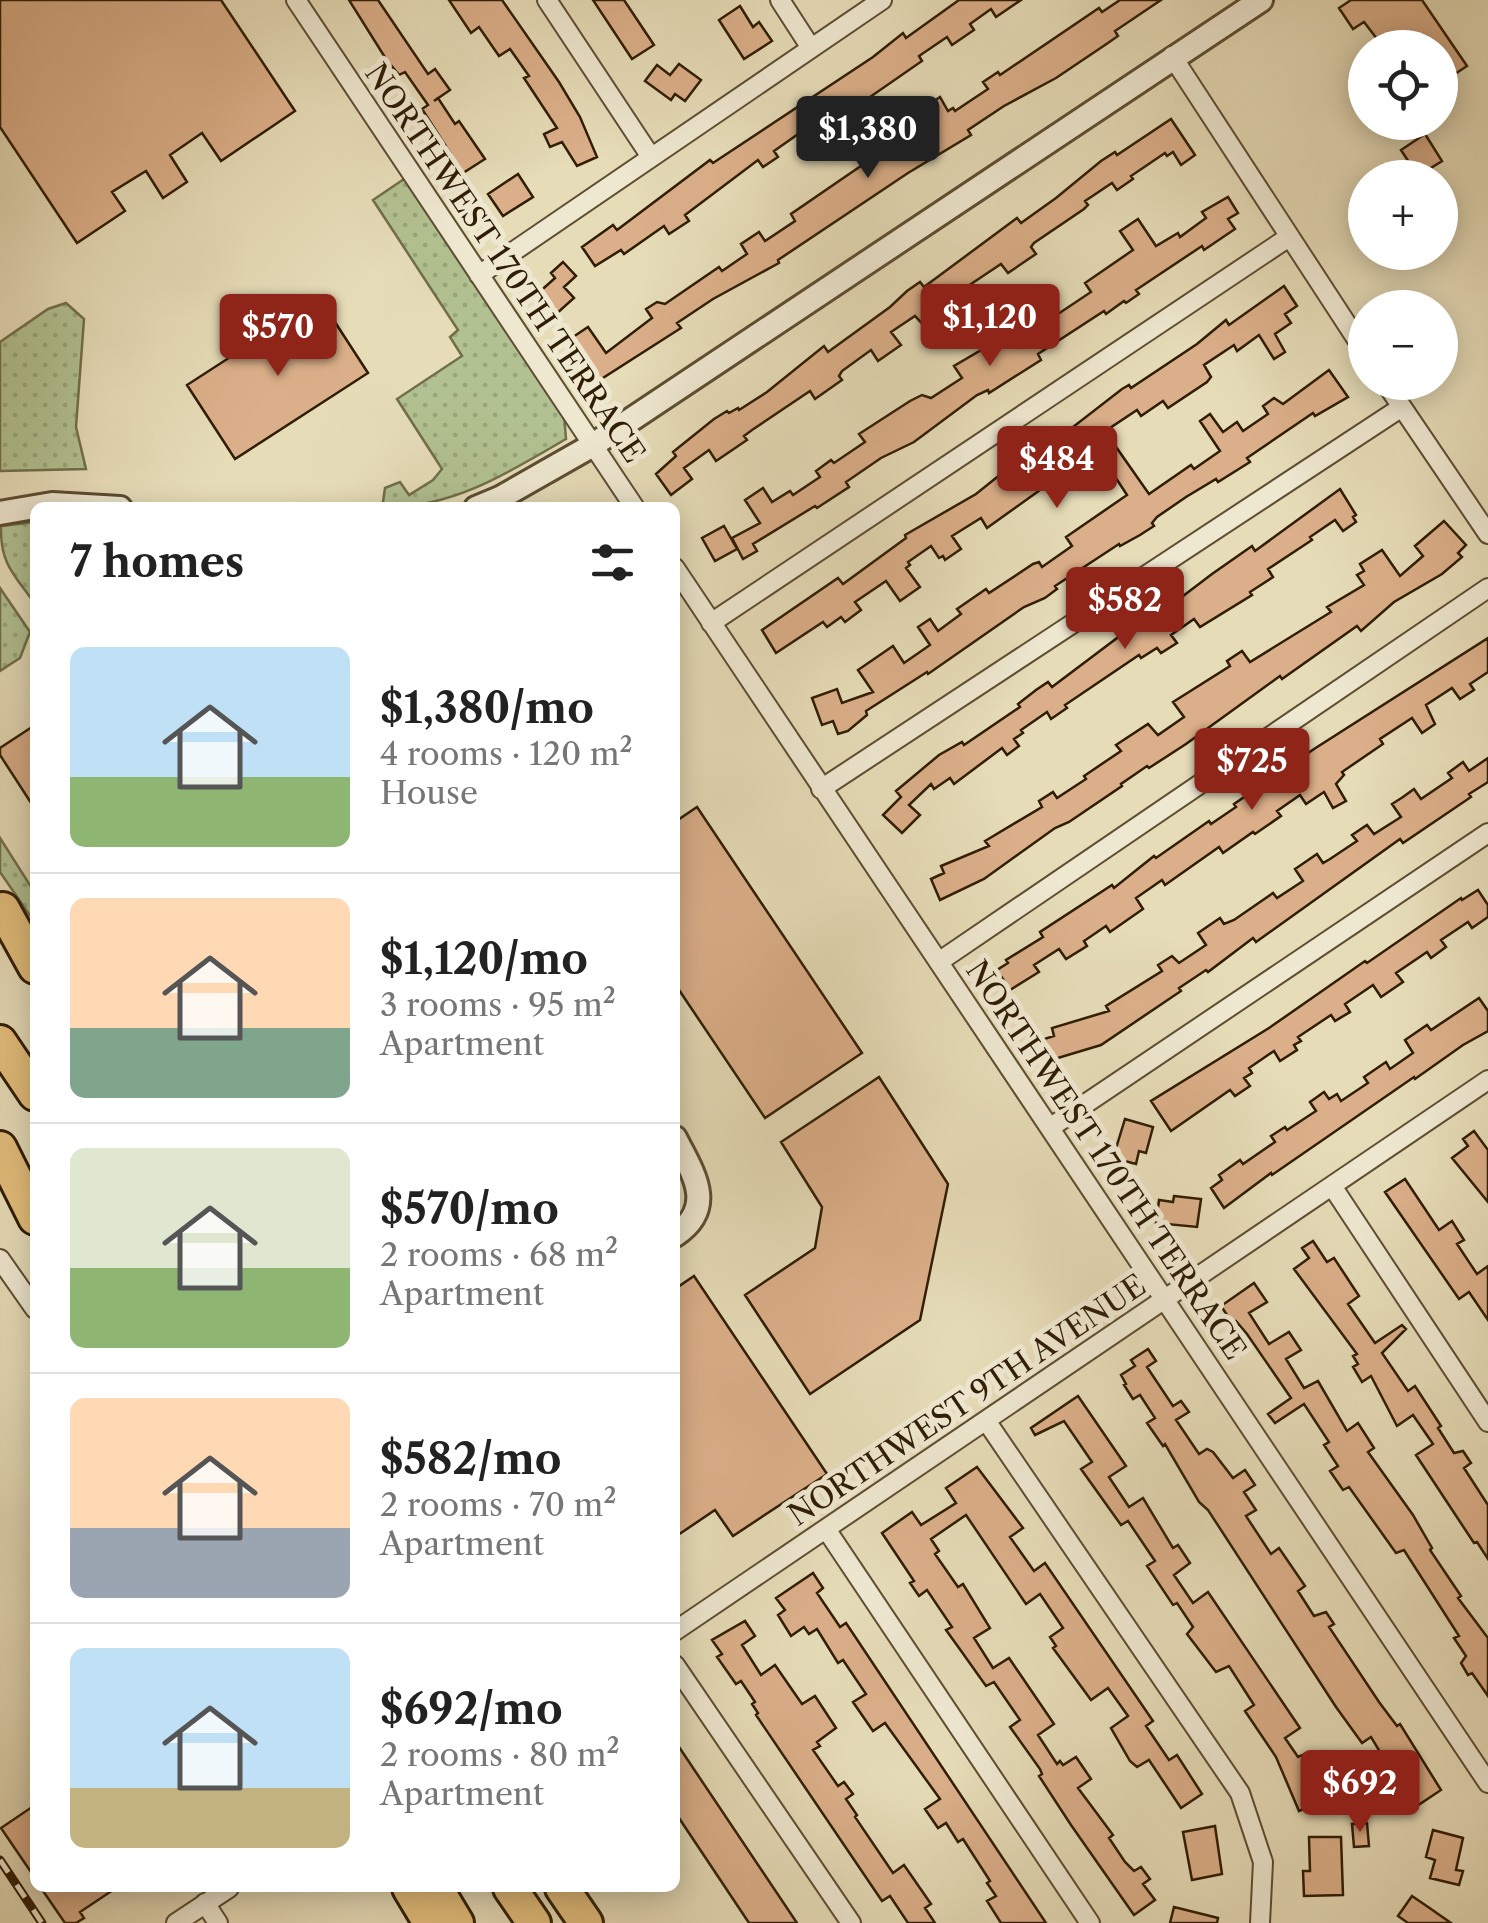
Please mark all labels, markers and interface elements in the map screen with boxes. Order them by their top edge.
map controls [1348,30,1458,400]
button: locate [1348,30,1458,140]
street label: NORTHWEST 170TH TERRACE [357,56,653,470]
pin: $1,380 [787,96,949,181]
text: $1,380 [818,109,918,148]
button: + [1348,160,1458,270]
pin: $1,120 [909,284,1071,369]
button: − [1348,290,1458,400]
pin: $570 [219,294,337,379]
text: $1,120 [943,297,1037,336]
text: $570 [242,307,314,346]
pin: $484 [998,426,1116,511]
text: $484 [1019,439,1095,478]
icon: filters [585,535,640,590]
text: 7 homes [70,536,244,588]
pin: $582 [1066,567,1184,652]
text: $582 [1088,580,1162,619]
text: $1,380/mo [380,682,594,734]
icon: home [150,687,270,807]
pin: $725 [1193,728,1311,813]
text: 4 rooms · 120 m² [380,734,633,773]
text: $725 [1216,741,1288,780]
text: House [380,773,478,812]
text: $1,120/mo [380,933,588,985]
icon: home [150,938,270,1058]
street label: NORTHWEST 170TH TERRACE [958,953,1254,1367]
text: 3 rooms · 95 m² [380,985,616,1024]
text: Apartment [380,1024,544,1063]
text: $570/mo [380,1183,559,1235]
icon: home [150,1188,270,1308]
text: 2 rooms · 68 m² [380,1235,618,1274]
street label: NORTHWEST 9TH AVENUE [781,1266,1153,1534]
text: Apartment [380,1274,544,1313]
text: $582/mo [380,1433,562,1485]
icon: home [150,1438,270,1558]
text: 2 rooms · 70 m² [380,1485,616,1524]
text: Apartment [380,1524,544,1563]
text: $692/mo [380,1683,563,1735]
icon: home [150,1688,270,1808]
text: 2 rooms · 80 m² [380,1735,620,1774]
pin: $692 [1301,1750,1419,1835]
text: $692 [1323,1763,1398,1802]
text: Apartment [380,1774,544,1813]

